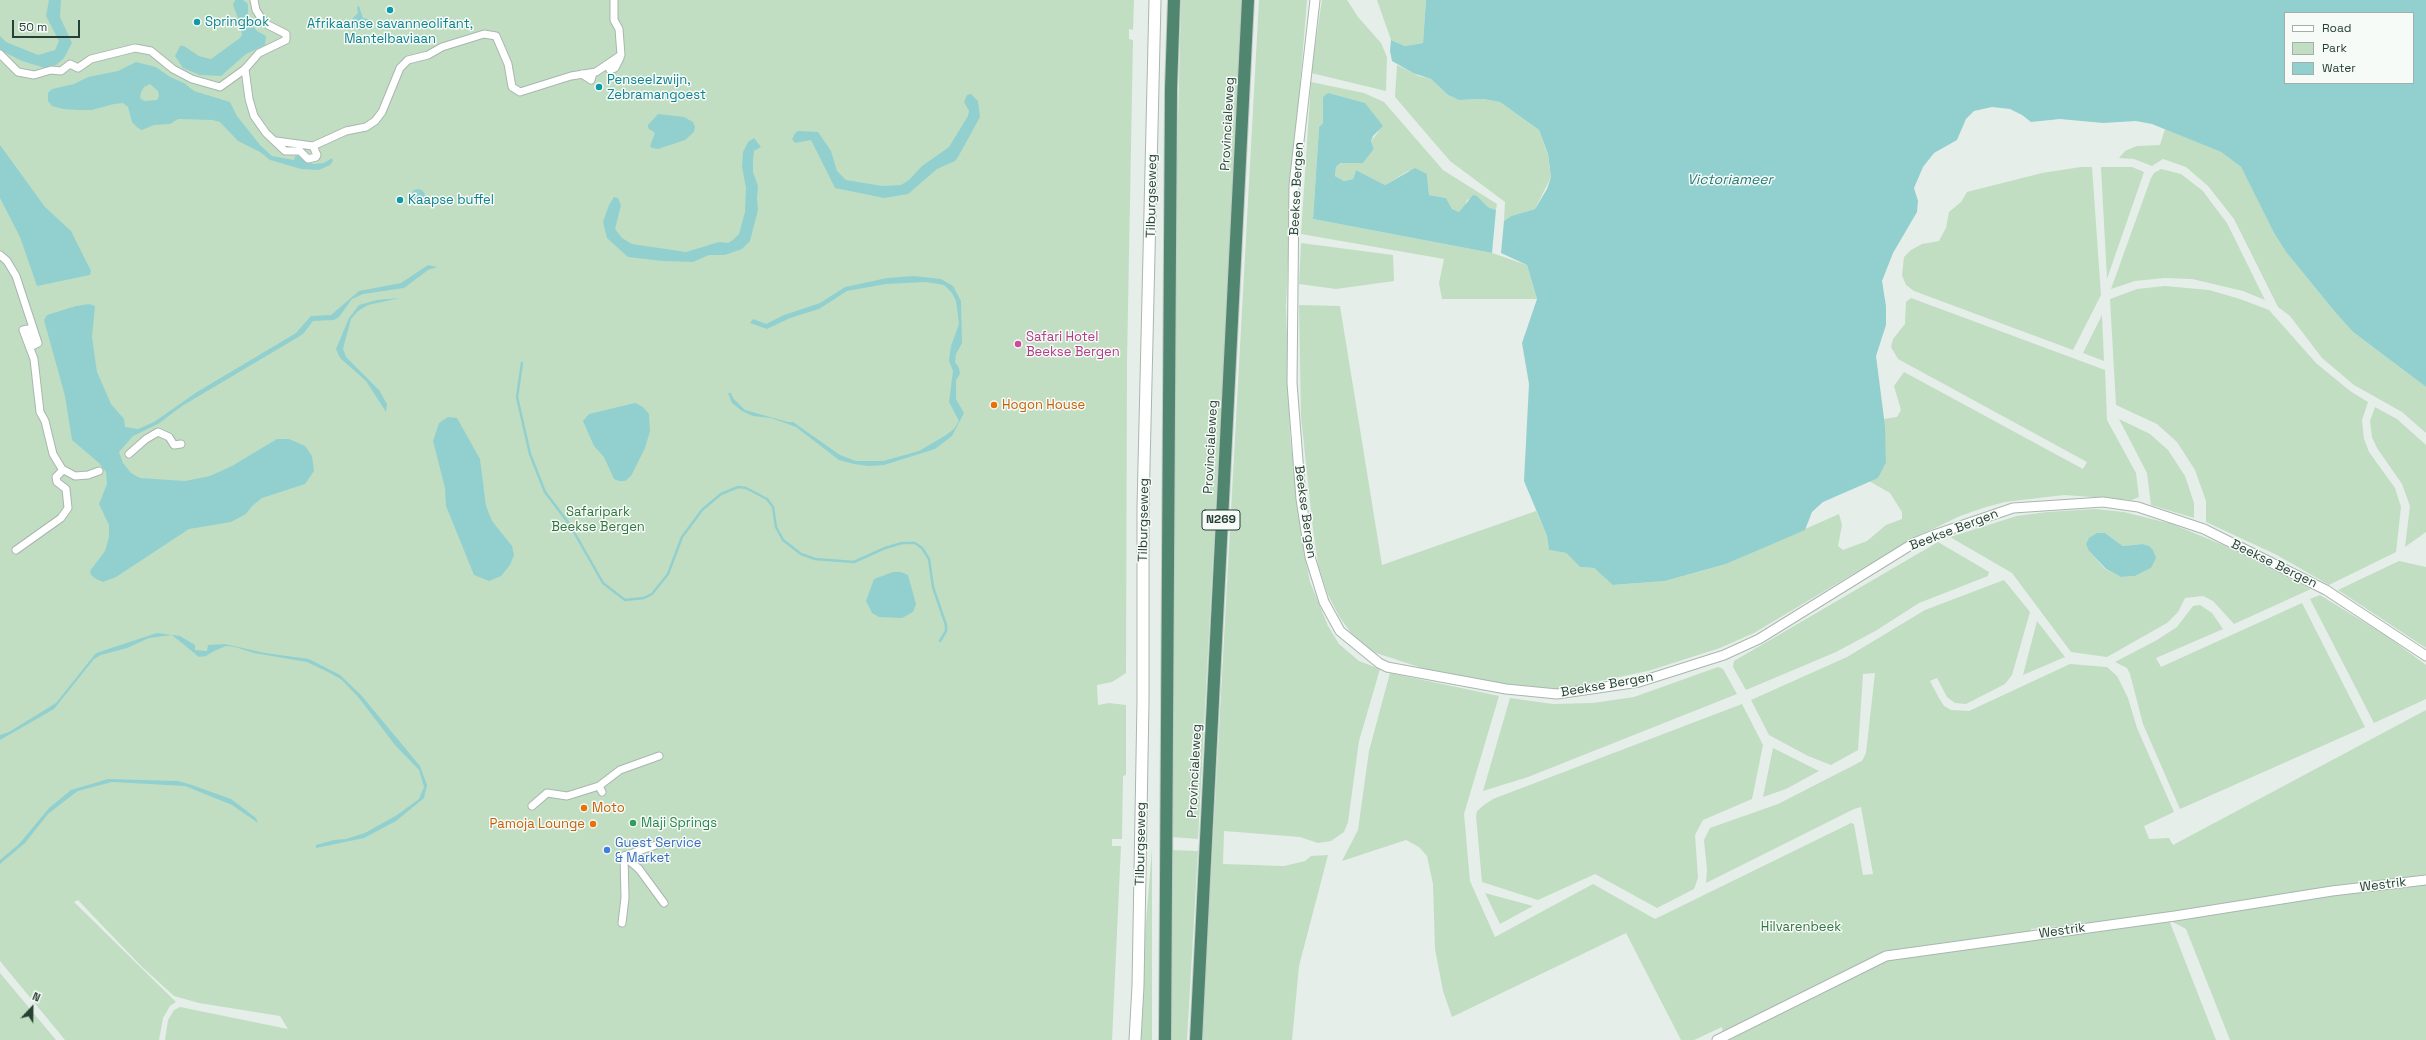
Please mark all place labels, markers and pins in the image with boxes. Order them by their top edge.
marker: Afrikaanse savanneolifant, Mantelbaviaan [385,5,395,15]
place label: Springbok [205,14,269,30]
place label: Afrikaanse savanneolifant, Mantelbaviaan [307,16,473,47]
marker: Springbok [192,17,202,27]
place label: Penseelzwijn, Zebramangoest [607,72,706,103]
marker: Penseelzwijn, Zebramangoest [594,82,604,92]
place label: Kaapse buffel [408,192,494,208]
marker: Kaapse buffel [395,195,405,205]
place label: Safari Hotel Beekse Bergen [1026,329,1120,360]
marker: Safari Hotel Beekse Bergen [1013,339,1023,349]
place label: Hogon House [1002,397,1085,413]
marker: Hogon House [989,400,999,410]
place label: Moto [592,800,625,816]
marker: Moto [579,803,589,813]
place label: Maji Springs [641,815,717,831]
place label: Pamoja Lounge [490,816,585,832]
marker: Maji Springs [628,818,638,828]
marker: Pamoja Lounge [588,819,598,829]
place label: Guest Service & Market [615,835,701,866]
marker: Guest Service & Market [602,845,612,855]

